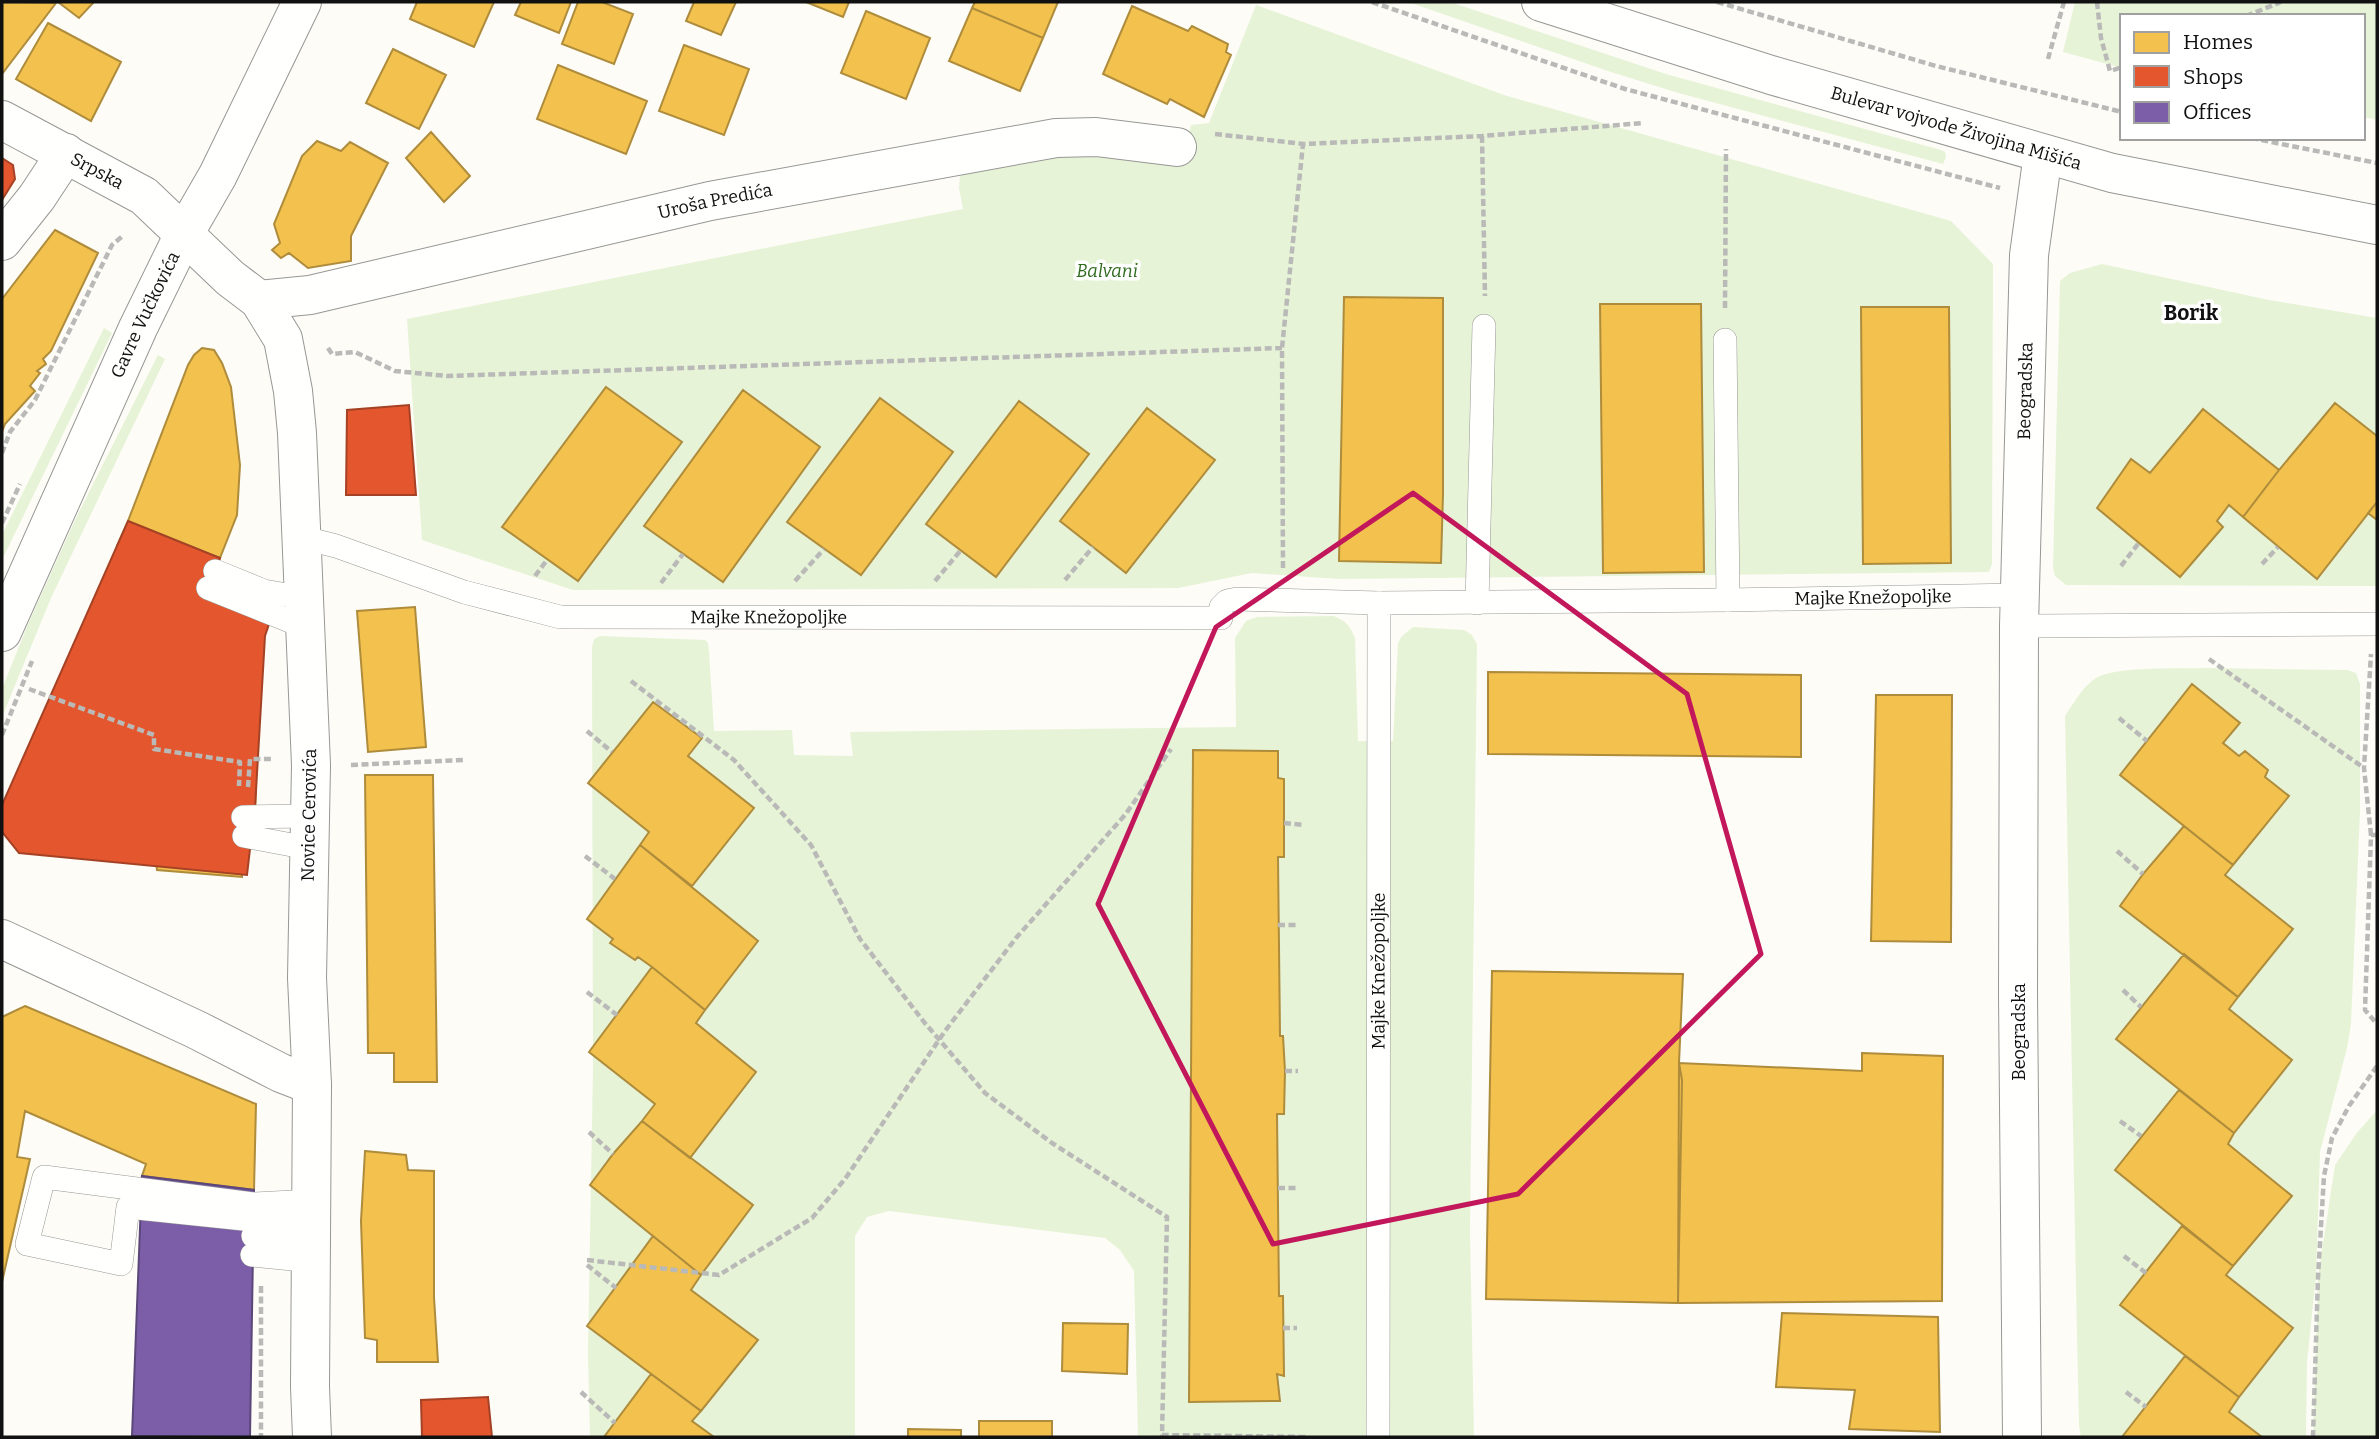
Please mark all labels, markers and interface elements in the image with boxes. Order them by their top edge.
legend [2120,14,2365,140]
text: Homes [2183,29,2253,55]
text: Shops [2183,64,2243,90]
street label: Bulevar vojvode Živojina Mišića [1828,82,2084,175]
text: Offices [2183,99,2252,125]
street label: Srpska [67,148,128,194]
street label: Uroša Predića [656,179,774,224]
street label: Gavre Vučkovića [106,248,185,382]
park label: Balvani [1076,260,1138,282]
district label: Borik [2164,300,2219,326]
street label: Beogradska [2013,342,2038,440]
street label: Majke Knežopoljke [1794,585,1952,610]
street label: Majke Knežopoljke [690,606,847,628]
street label: Novice Cerovića [297,748,321,882]
street label: Majke Knežopoljke [1367,892,1390,1050]
street label: Beogradska [2008,983,2030,1081]

